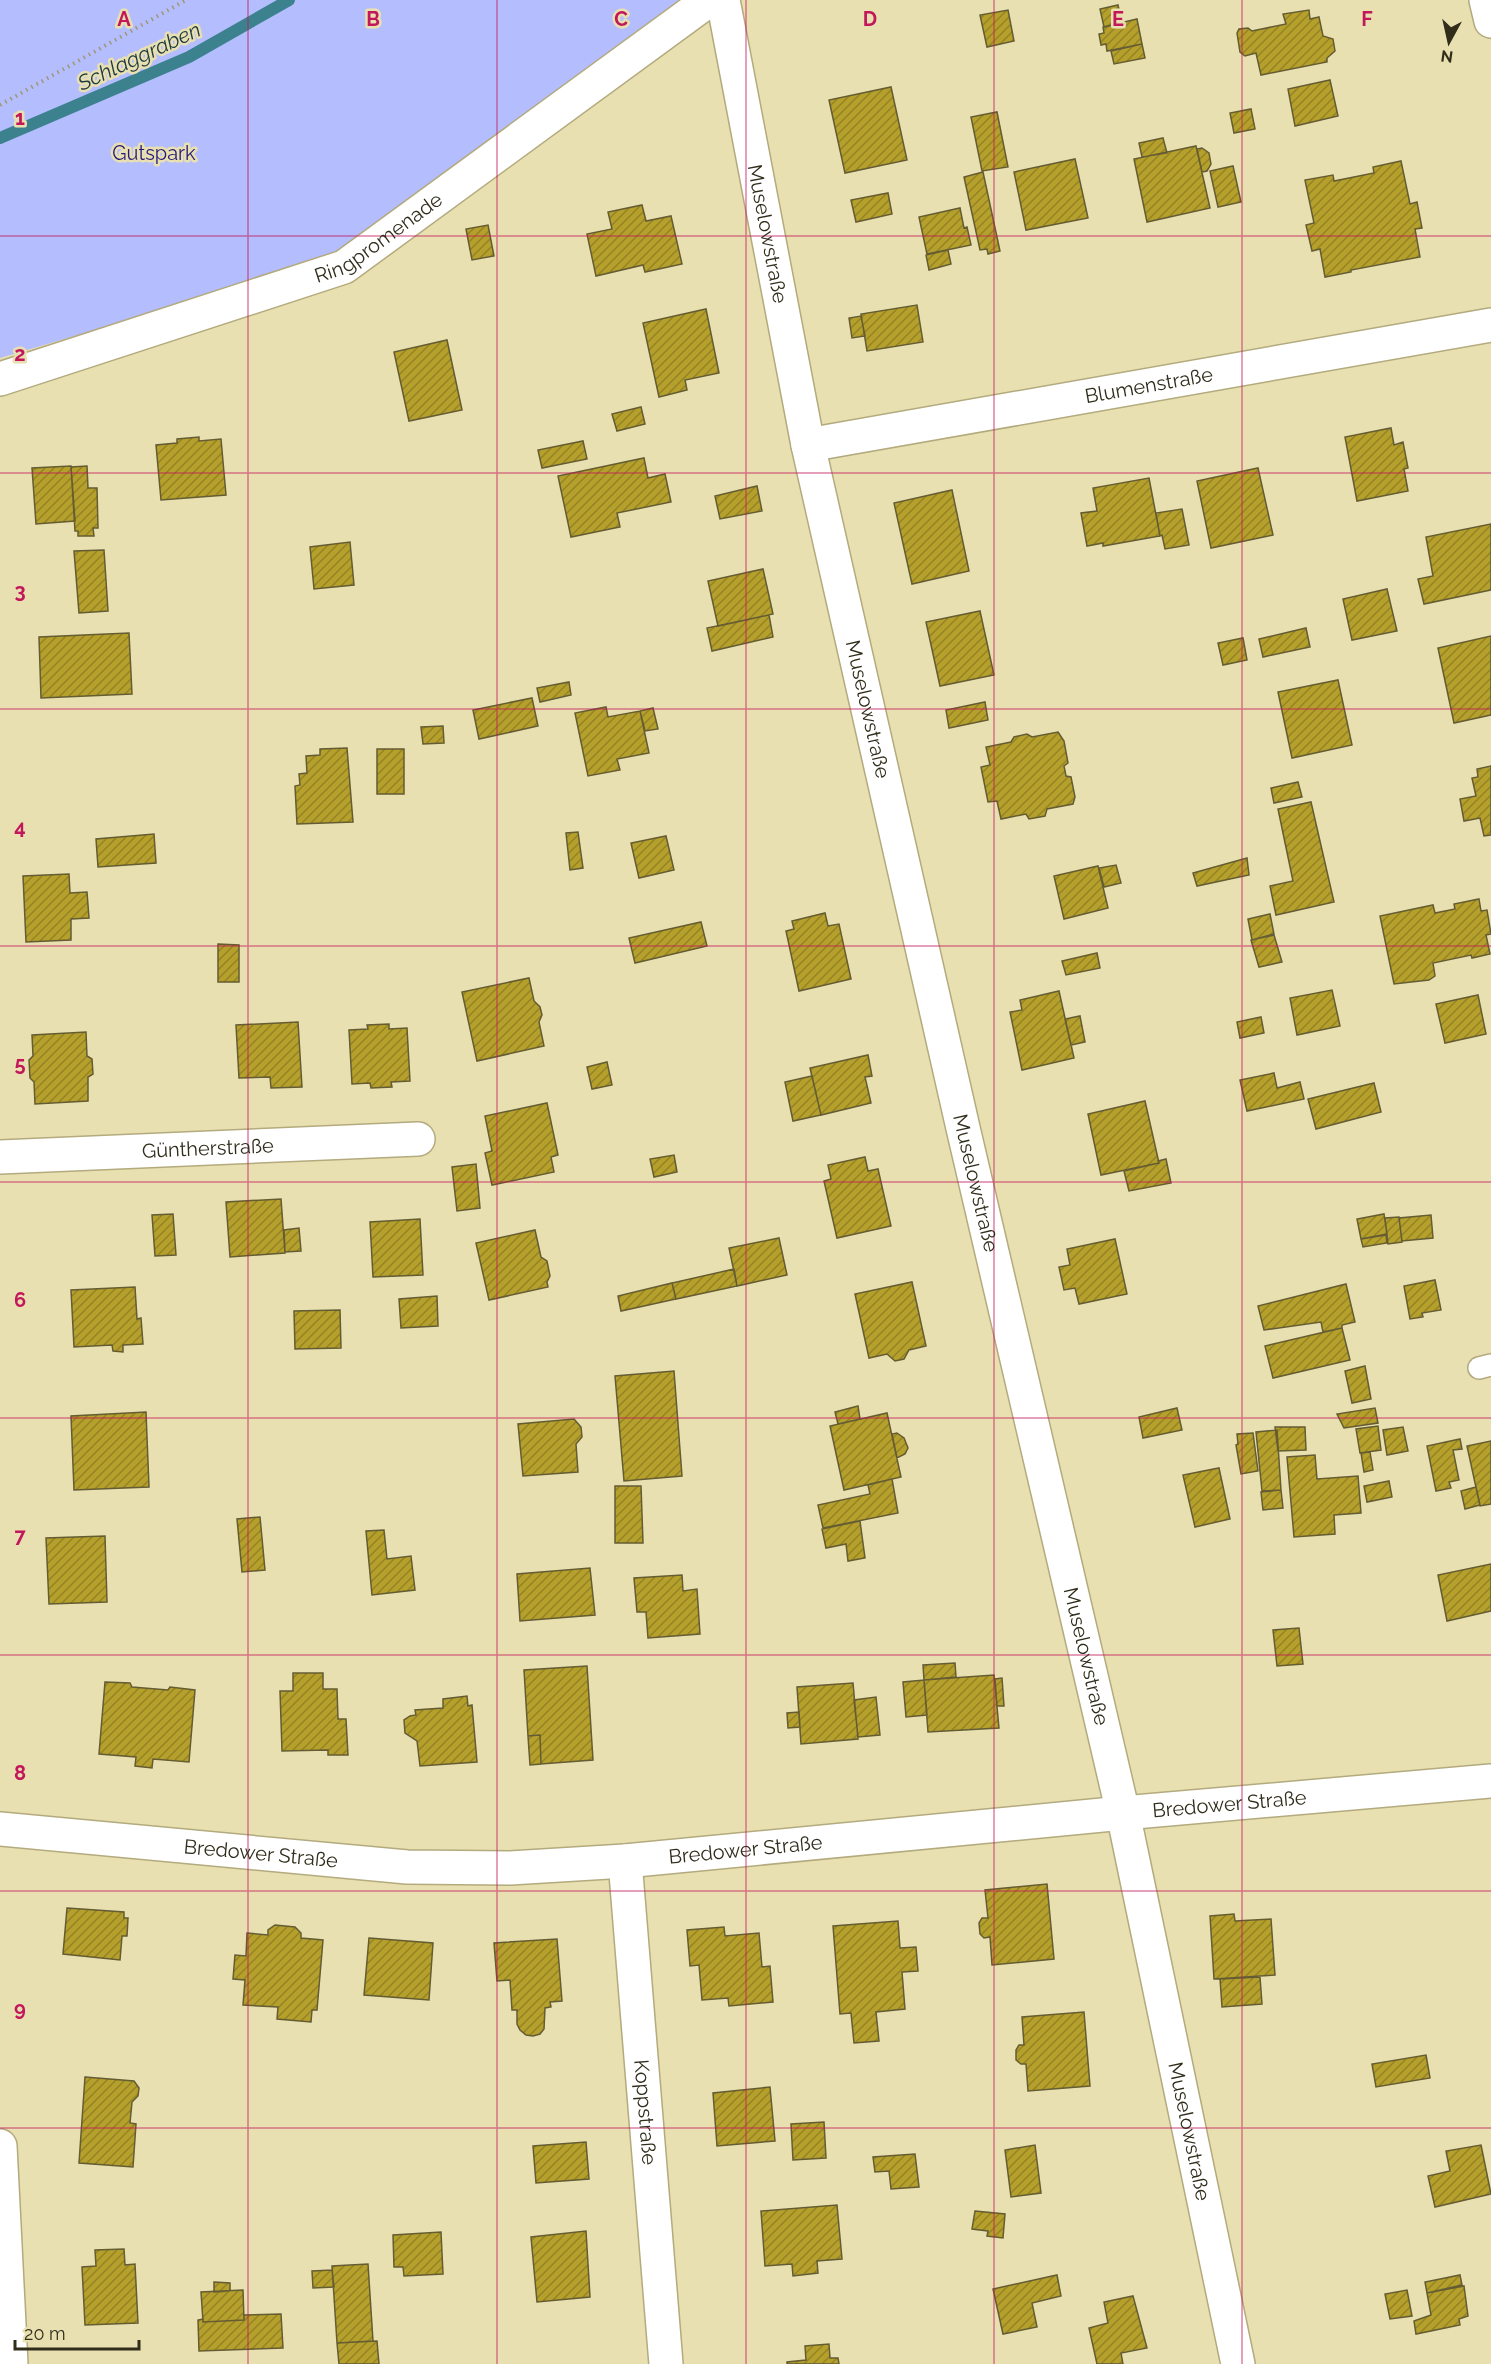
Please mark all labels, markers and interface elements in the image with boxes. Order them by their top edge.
text: A [117,7,131,31]
text: B [366,7,380,31]
text: C [614,7,628,31]
text: D [863,7,877,31]
text: E [1112,7,1124,31]
text: F [1361,7,1373,31]
north arrow [1419,12,1479,72]
water label: Schlaggraben [73,17,205,96]
text: N [1440,46,1454,67]
text: 1 [15,106,25,130]
park label: Gutspark [112,141,196,165]
street label: Muselowstraße [743,162,793,305]
street label: Ringpromenade [311,187,447,288]
text: 2 [14,342,26,366]
street label: Blumenstraße [1083,362,1215,408]
text: 3 [14,579,26,603]
street label: Muselowstraße [841,638,895,781]
text: 4 [14,815,26,839]
text: 5 [14,1052,26,1076]
street label: Muselowstraße [948,1112,1004,1255]
street label: Güntherstraße [141,1133,275,1163]
text: 6 [14,1288,26,1312]
text: 7 [14,1524,26,1548]
street label: Muselowstraße [1059,1585,1114,1728]
text: 8 [14,1761,26,1785]
street label: Bredower Straße [1151,1785,1308,1822]
street label: Bredower Straße [667,1830,824,1869]
street label: Bredower Straße [183,1834,339,1873]
text: 9 [14,1997,26,2021]
street label: Koppstraße [629,2058,662,2166]
street label: Muselowstraße [1163,2060,1216,2203]
scale bar [15,2313,140,2351]
text: 20 m [24,2323,66,2344]

